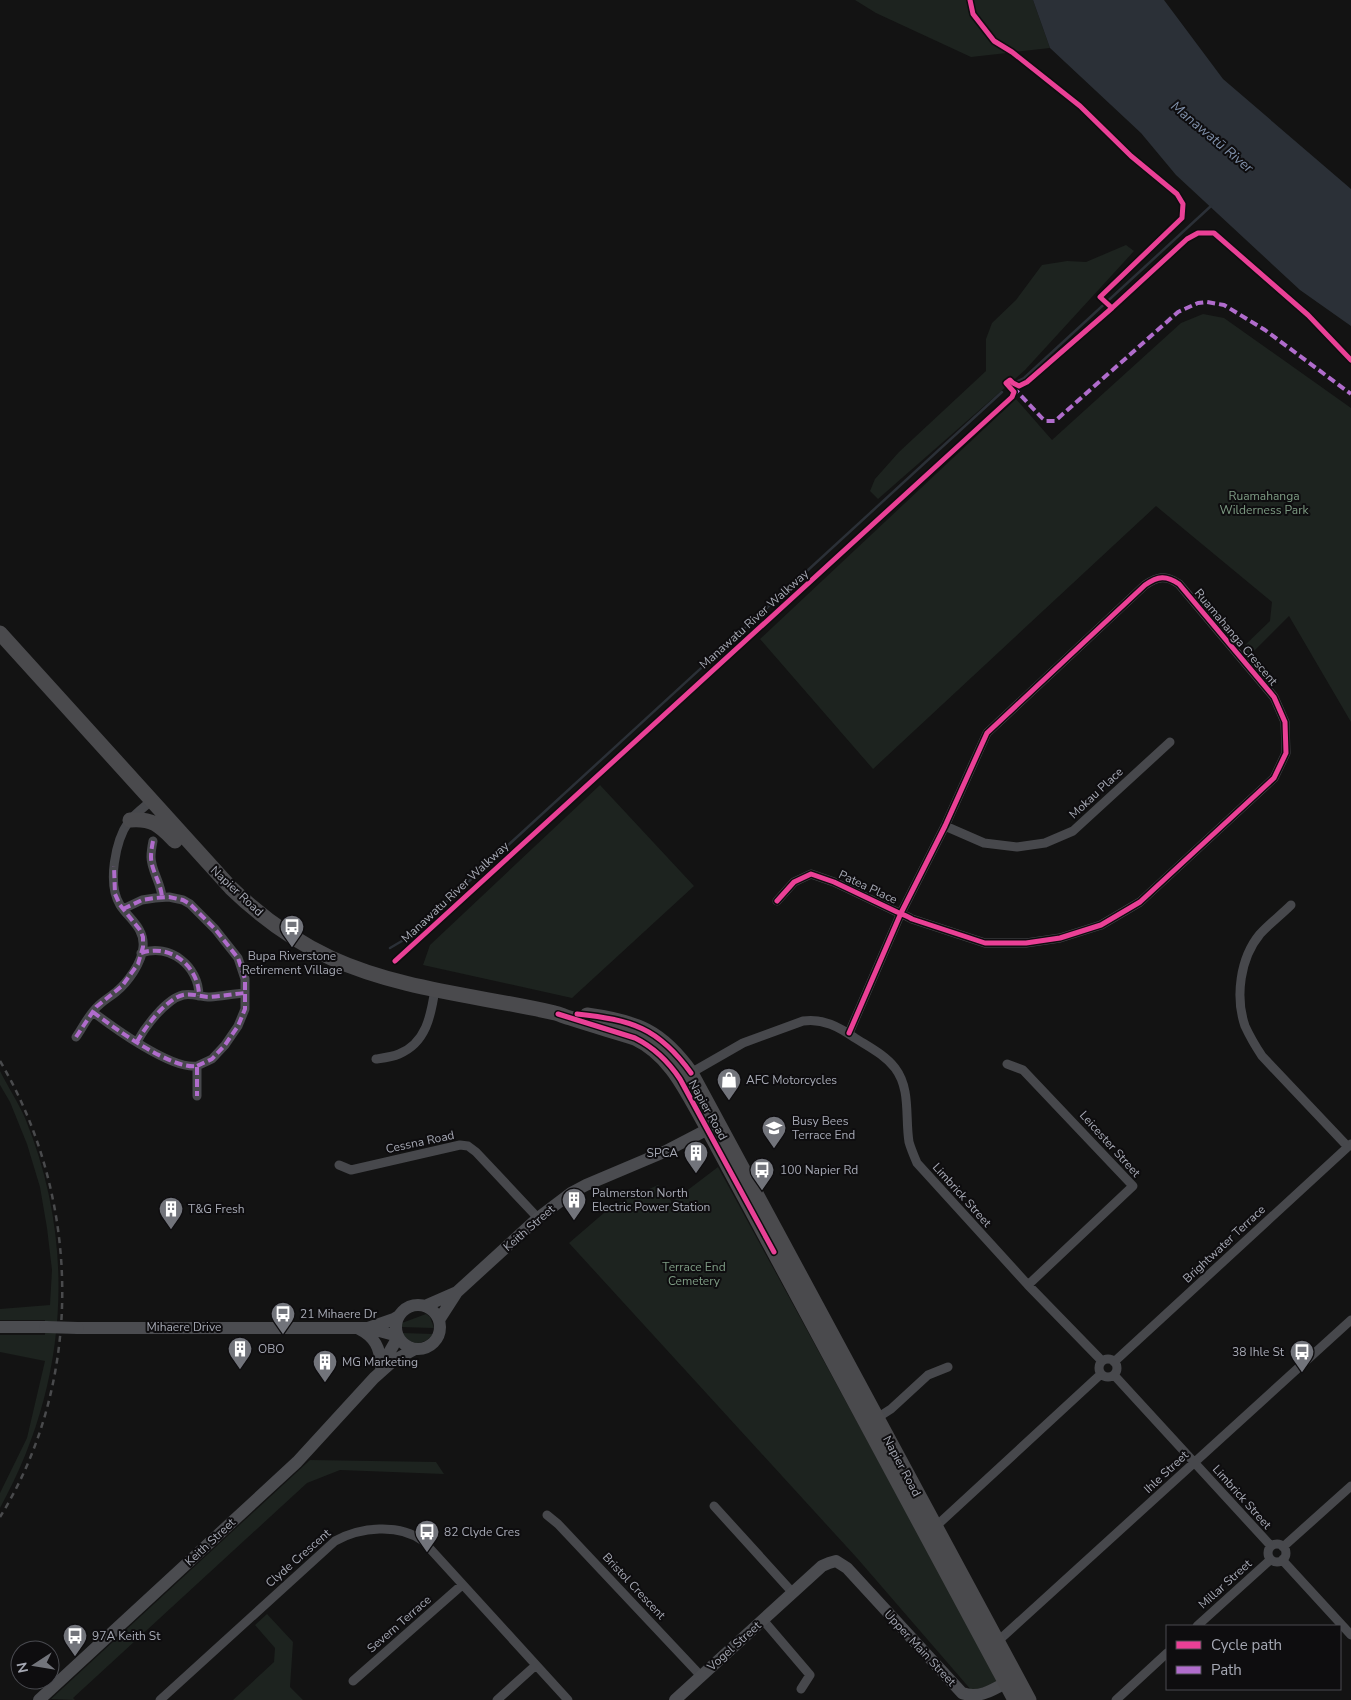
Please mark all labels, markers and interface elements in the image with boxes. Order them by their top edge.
water label: Manawatū River [1167,97,1258,178]
park label: Ruamahanga Wilderness Park [1220,488,1309,518]
street label: Manawatu River Walkway [696,565,813,672]
street label: Ruamahanga Crescent [1191,585,1282,689]
street label: Mokau Place [1066,764,1126,822]
street label: Manawatu River Walkway [398,837,513,946]
street label: Napier Road [207,862,267,920]
street label: Patea Place [836,866,900,908]
bus stop icon: Bupa Riverstone Retirement Village [279,914,305,948]
place label: Bupa Riverstone Retirement Village [242,948,342,978]
shop icon: AFC Motorcycles [716,1067,742,1101]
place label: AFC Motorcycles [746,1072,837,1088]
street label: Napier Road [685,1077,731,1143]
street label: Leicester Street [1076,1108,1145,1181]
place label: Busy Bees Terrace End [792,1113,855,1143]
school or university icon: Busy Bees Terrace End [761,1115,787,1149]
street label: Cessna Road [384,1127,456,1157]
building icon: SPCA [683,1140,709,1174]
place label: SPCA [647,1145,678,1161]
bus stop icon: 100 Napier Rd [749,1157,775,1191]
street label: Limbrick Street [929,1160,996,1231]
place label: 100 Napier Rd [780,1162,858,1178]
place label: Palmerston North Electric Power Station [592,1185,710,1215]
building icon: Palmerston North Electric Power Station [561,1187,587,1221]
building icon: T&G Fresh [158,1196,184,1230]
place label: T&G Fresh [188,1201,245,1217]
street label: Keith Street [500,1201,559,1255]
street label: Brightwater Terrace [1179,1202,1269,1286]
park label: Terrace End Cemetery [662,1259,726,1289]
bus stop icon: 21 Mihaere Dr [270,1301,296,1335]
place label: 21 Mihaere Dr [300,1306,378,1322]
street label: Mihaere Drive [147,1319,221,1335]
building icon: OBO [227,1336,253,1370]
bus stop icon: 38 Ihle St [1289,1339,1315,1373]
place label: OBO [258,1341,285,1357]
place label: 38 Ihle St [1232,1344,1285,1360]
building icon: MG Marketing [312,1349,338,1383]
place label: MG Marketing [342,1354,418,1370]
street label: Napier Road [879,1433,925,1499]
street label: Ihle Street [1140,1447,1192,1497]
street label: Limbrick Street [1209,1462,1276,1533]
street label: Keith Street [181,1514,239,1569]
bus stop icon: 82 Clyde Cres [414,1519,440,1553]
place label: 82 Clyde Cres [444,1524,520,1540]
street label: Clyde Crescent [262,1525,335,1591]
street label: Bristol Crescent [599,1549,670,1623]
street label: Millar Street [1195,1555,1256,1612]
street label: Severn Terrace [364,1592,434,1656]
street label: Upper Main Street [881,1607,960,1690]
street label: Vogel Street [703,1617,765,1675]
bus stop icon: 97A Keith St [62,1623,88,1657]
legend [1166,1625,1341,1690]
place label: 97A Keith St [92,1628,161,1644]
text: Cycle path [1211,1635,1282,1655]
north arrow [10,1640,60,1690]
text: N [12,1660,33,1675]
text: Path [1211,1660,1242,1680]

